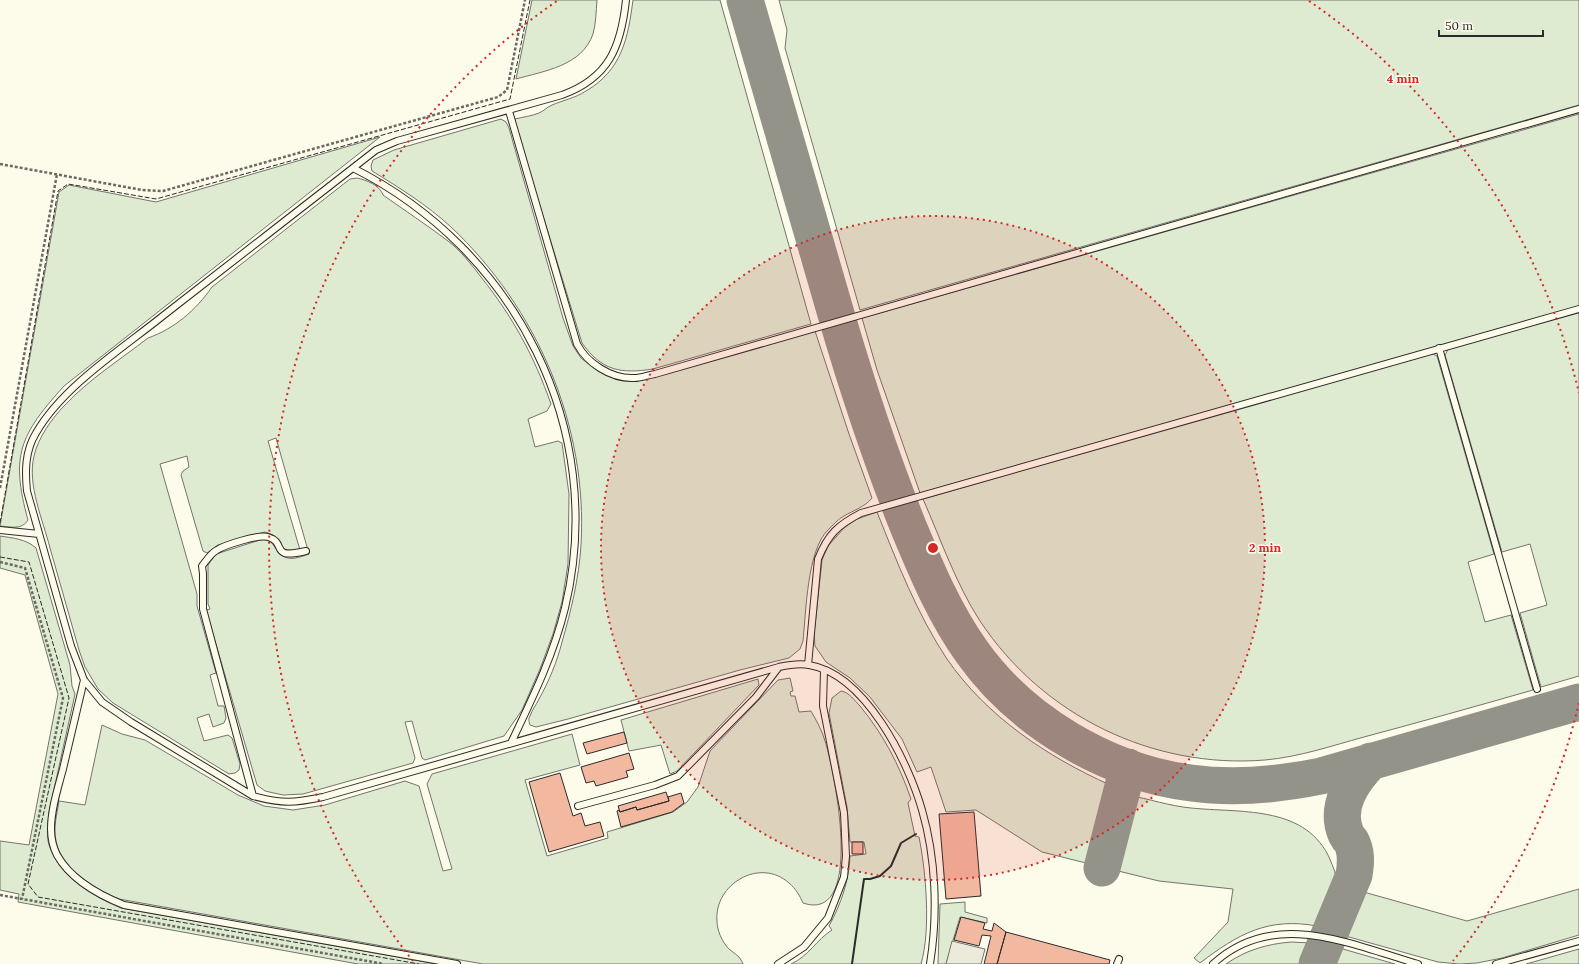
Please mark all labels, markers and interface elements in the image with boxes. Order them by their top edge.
scale bar [1439,12,1543,38]
text: 50 m [1445,18,1473,33]
text: 4 min [1387,71,1420,86]
text: 2 min [1249,540,1281,555]
centre of rings [926,541,940,555]

